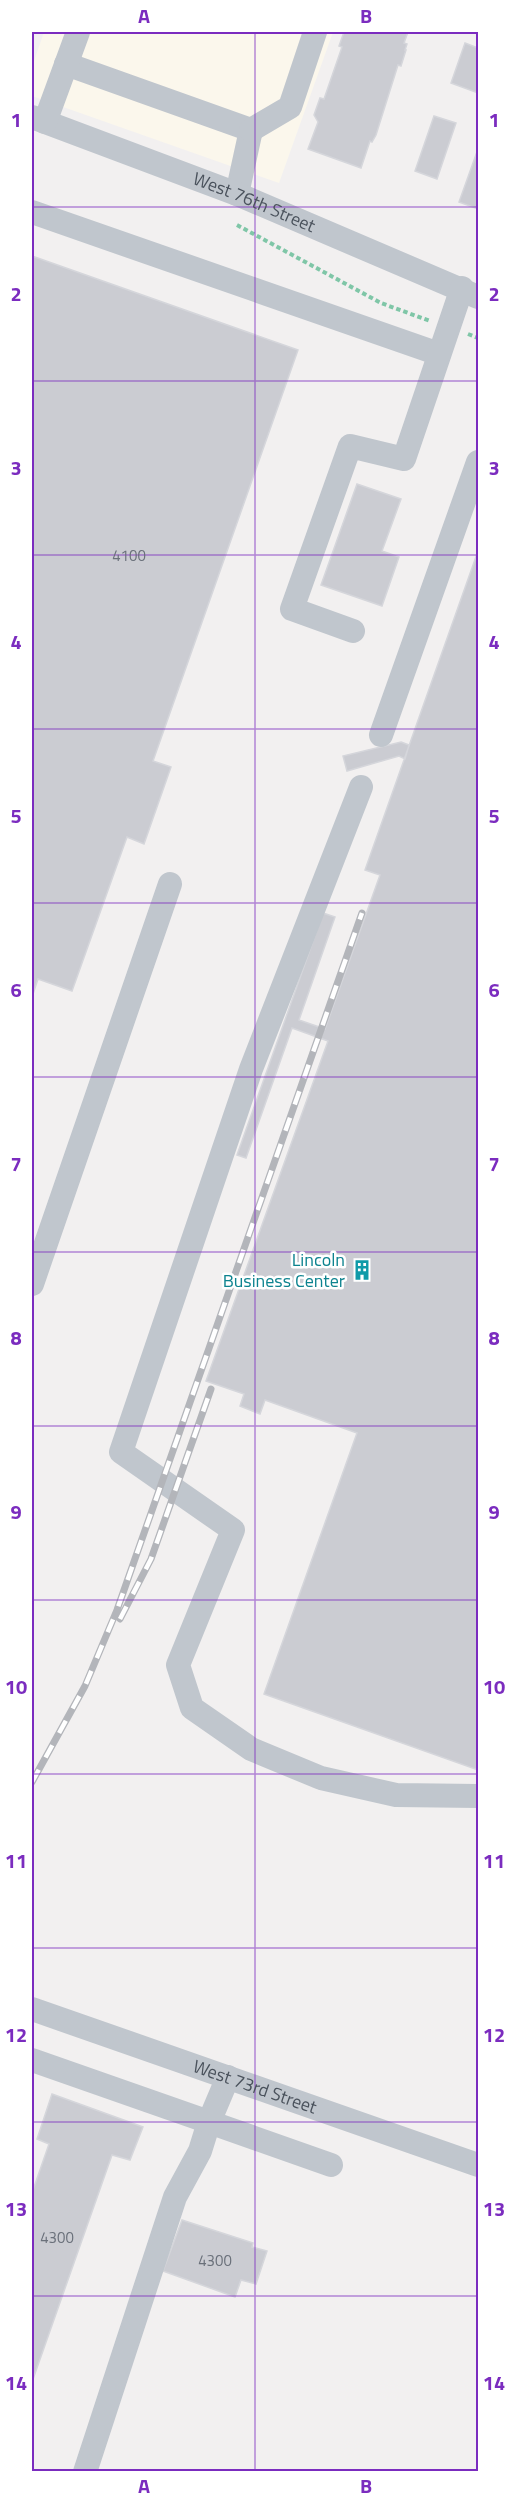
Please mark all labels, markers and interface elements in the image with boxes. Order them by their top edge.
text: A [138,0,150,31]
text: B [360,0,372,31]
text: 1 [10,104,22,135]
text: 1 [488,104,500,135]
street label: West 76th Street [189,165,320,239]
text: 2 [10,278,22,309]
text: 2 [488,278,500,309]
text: 3 [10,452,22,483]
text: 3 [488,452,500,483]
house number: 4100 [112,544,146,567]
text: 4 [10,626,22,657]
text: 4 [488,626,500,657]
text: 5 [10,800,22,831]
text: 5 [488,800,500,831]
text: 6 [10,974,22,1005]
text: 6 [488,974,500,1005]
text: 7 [10,1148,22,1179]
text: 7 [488,1148,500,1179]
place label: Lincoln Business Center [223,1246,345,1294]
building icon: Lincoln Business Center [350,1258,374,1282]
text: 8 [10,1322,22,1353]
text: 8 [488,1322,500,1353]
text: 9 [10,1496,22,1527]
text: 9 [488,1496,500,1527]
text: 10 [5,1671,27,1702]
text: 10 [483,1671,505,1702]
text: 11 [5,1845,27,1876]
text: 11 [483,1845,505,1876]
text: 12 [5,2019,27,2050]
text: 12 [483,2019,505,2050]
street label: West 73rd Street [189,2052,321,2121]
text: 13 [5,2193,27,2224]
text: 13 [483,2193,505,2224]
house number: 4300 [40,2226,74,2249]
house number: 4300 [198,2249,232,2272]
text: 14 [5,2367,27,2398]
text: 14 [483,2367,505,2398]
text: A [138,2470,150,2501]
text: B [360,2470,372,2501]

